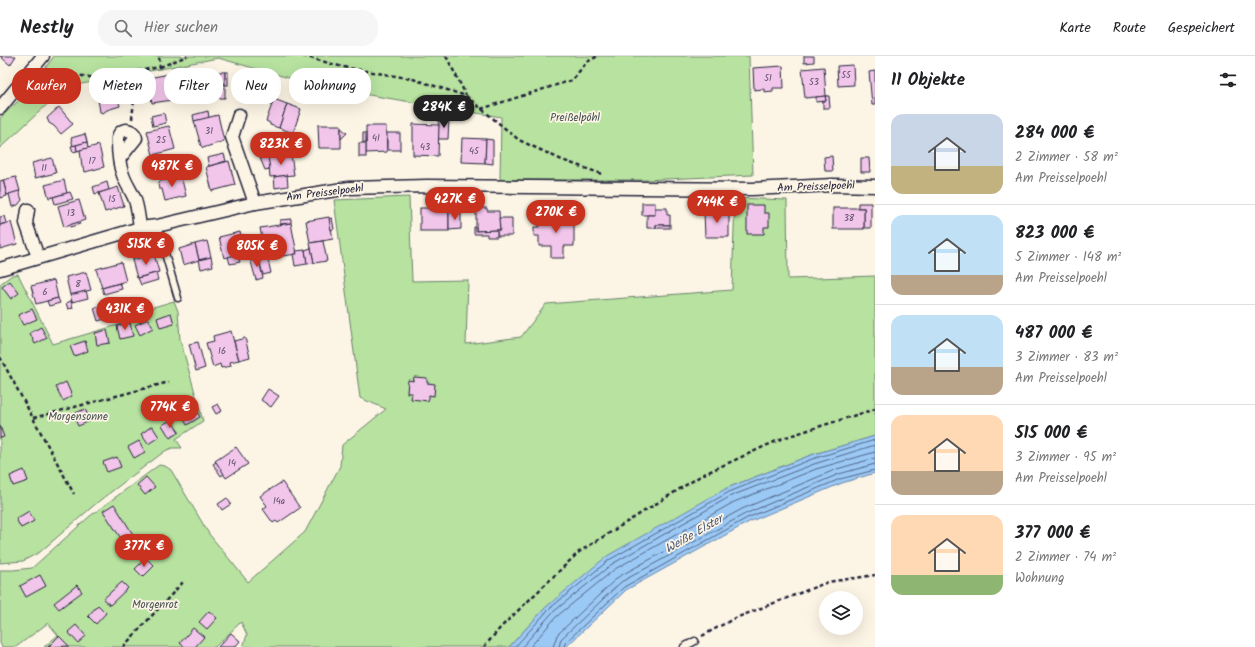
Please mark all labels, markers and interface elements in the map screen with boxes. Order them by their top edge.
search box [98,10,378,46]
text: Nestly [20,13,74,43]
text: Hier suchen [144,16,218,40]
icon: search [112,17,134,39]
text: Karte [1060,17,1091,39]
text: Route [1113,17,1146,39]
text: Gespeichert [1168,17,1235,39]
text: 11 Objekte [891,67,965,94]
chip: Kaufen [12,68,81,104]
chip: Mieten [89,68,156,104]
chip: Filter [164,68,223,104]
chip: Neu [231,68,281,104]
chip: Wohnung [289,68,371,104]
house number: 55 [841,68,852,83]
icon: filters [1217,69,1239,91]
house number: 51 [764,71,772,86]
house number: 53 [809,75,819,90]
pin: 284K € [411,95,477,129]
text: 284K € [422,97,466,118]
park label: Preißelpöhl [550,109,600,127]
text: 284 000 € [1015,120,1094,147]
house number: 31 [205,124,213,139]
icon: home [923,130,971,178]
house number: 41 [372,131,380,146]
pin: 823K € [248,132,314,166]
house number: 25 [156,133,167,148]
text: 823K € [259,134,303,155]
house number: 43 [420,140,430,155]
house number: 45 [469,144,480,159]
text: 2 Zimmer · 58 m² [1015,147,1118,168]
house number: 17 [89,154,96,169]
pin: 487K € [139,154,205,188]
text: 487K € [151,156,193,177]
house number: 11 [41,161,47,176]
text: Am Preisselpoehl [1015,168,1107,189]
street label: Am Preisselpoehl [777,177,856,197]
street label: Am Preisselpoehl [285,179,365,207]
pin: 427K € [422,187,488,221]
text: 427K € [434,189,476,210]
pin: 744K € [684,190,750,224]
house number: 15 [108,192,117,207]
text: 744K € [696,192,738,213]
pin: 270K € [523,200,589,234]
text: 270K € [535,202,577,223]
house number: 13 [67,206,75,221]
house number: 38 [844,211,855,226]
text: 823 000 € [1015,220,1094,247]
icon: home [923,231,971,279]
pin: 515K € [113,232,179,266]
text: 515K € [127,234,165,255]
pin: 805K € [224,234,290,268]
text: 805K € [236,236,278,257]
text: 5 Zimmer · 148 m² [1015,247,1121,268]
text: Am Preisselpoehl [1015,268,1107,289]
house number: 8 [75,277,81,292]
house number: 6 [42,285,48,300]
pin: 431K € [92,297,158,331]
text: 431K € [105,299,145,320]
text: 487 000 € [1015,320,1092,347]
icon: home [923,331,971,379]
house number: 16 [218,344,226,359]
text: 3 Zimmer · 83 m² [1015,347,1118,368]
text: Am Preisselpoehl [1015,368,1107,389]
pin: 774K € [137,395,203,429]
text: 774K € [150,397,190,418]
park label: Morgensonne [48,408,108,426]
text: 515 000 € [1015,420,1087,447]
icon: home [923,431,971,479]
text: 3 Zimmer · 95 m² [1015,447,1116,468]
house number: 14 [228,456,236,471]
text: Am Preisselpoehl [1015,468,1107,489]
house number: 14a [273,494,285,509]
water label: Weiße Elster [662,508,729,558]
text: 377 000 € [1015,520,1090,547]
icon: home [923,531,971,579]
pin: 377K € [111,534,177,568]
text: 377K € [124,536,164,557]
text: 2 Zimmer · 74 m² [1015,547,1116,568]
text: Wohnung [1015,568,1064,589]
map controls [819,591,863,635]
button: layers [819,591,863,635]
park label: Morgenrot [132,596,179,614]

